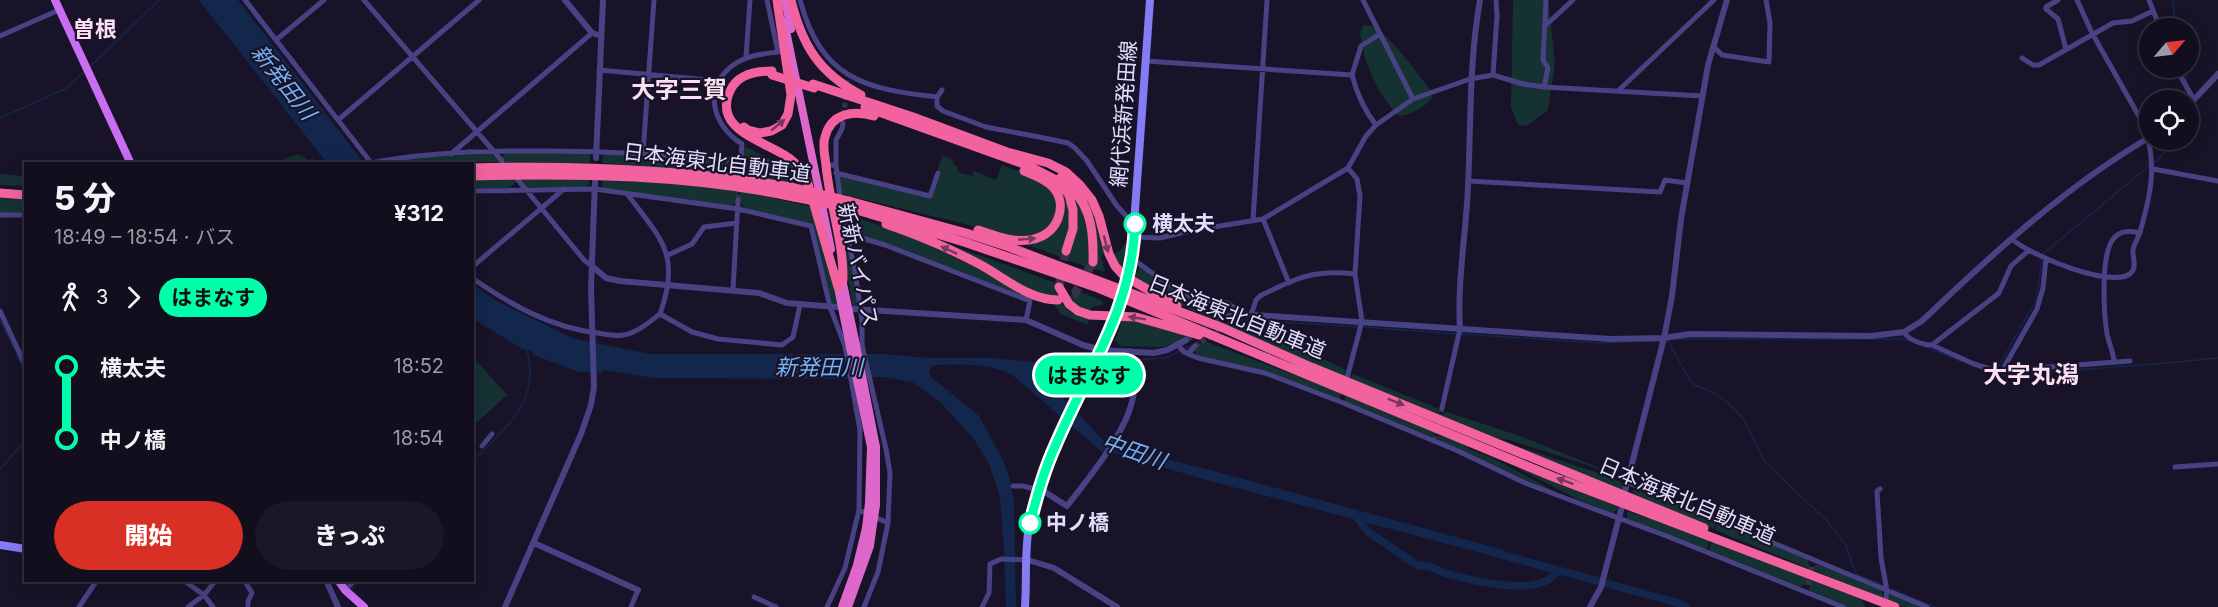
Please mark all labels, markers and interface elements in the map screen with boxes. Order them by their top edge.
district label: 曽根 [73,16,117,42]
north arrow [2139,18,2199,78]
map controls [2139,18,2199,150]
water label: 新発田川 [247,39,323,126]
street label: 網代浜新発田線 [1106,40,1141,188]
district label: 大字三賀 [631,75,727,104]
button: locate [2139,90,2199,150]
one-way arrow [770,119,785,132]
street label: 日本海東北自動車道 [622,139,812,186]
text: 5 分 [54,178,116,218]
text: ¥312 [394,200,444,226]
street label: 新新バイパス [833,201,884,329]
place label: 横太夫 [1152,211,1215,236]
marker: 横太夫 [1124,213,1146,235]
text: 18:49 – 18:54 · バス [54,225,235,249]
one-way arrow [1017,234,1036,244]
one-way arrow [1102,235,1112,253]
one-way arrow [940,245,957,254]
street label: 日本海東北自動車道 [1145,270,1329,364]
icon: walk [54,281,87,314]
icon: forward [117,281,150,314]
text: 3 [96,285,108,309]
text: はまなす [171,285,255,310]
one-way arrow [1127,313,1146,322]
text: 18:52 [393,354,444,378]
water label: 新発田川 [775,354,865,380]
text: 横太夫 [100,355,166,381]
line badge: はまなす [1047,356,1131,394]
district label: 大字丸潟 [1983,360,2079,389]
text: はまなす [1047,363,1131,388]
one-way arrow [1388,397,1406,407]
text: 18:54 [393,426,444,450]
text: 中ノ橋 [100,427,166,453]
water label: 中田川 [1099,428,1171,475]
street label: 日本海東北自動車道 [1595,452,1779,549]
one-way arrow [1556,476,1574,485]
button: 開始 [54,501,243,570]
button: きっぷ [255,501,444,570]
place label: 中ノ橋 [1046,510,1109,535]
marker: 中ノ橋 [1019,512,1041,534]

